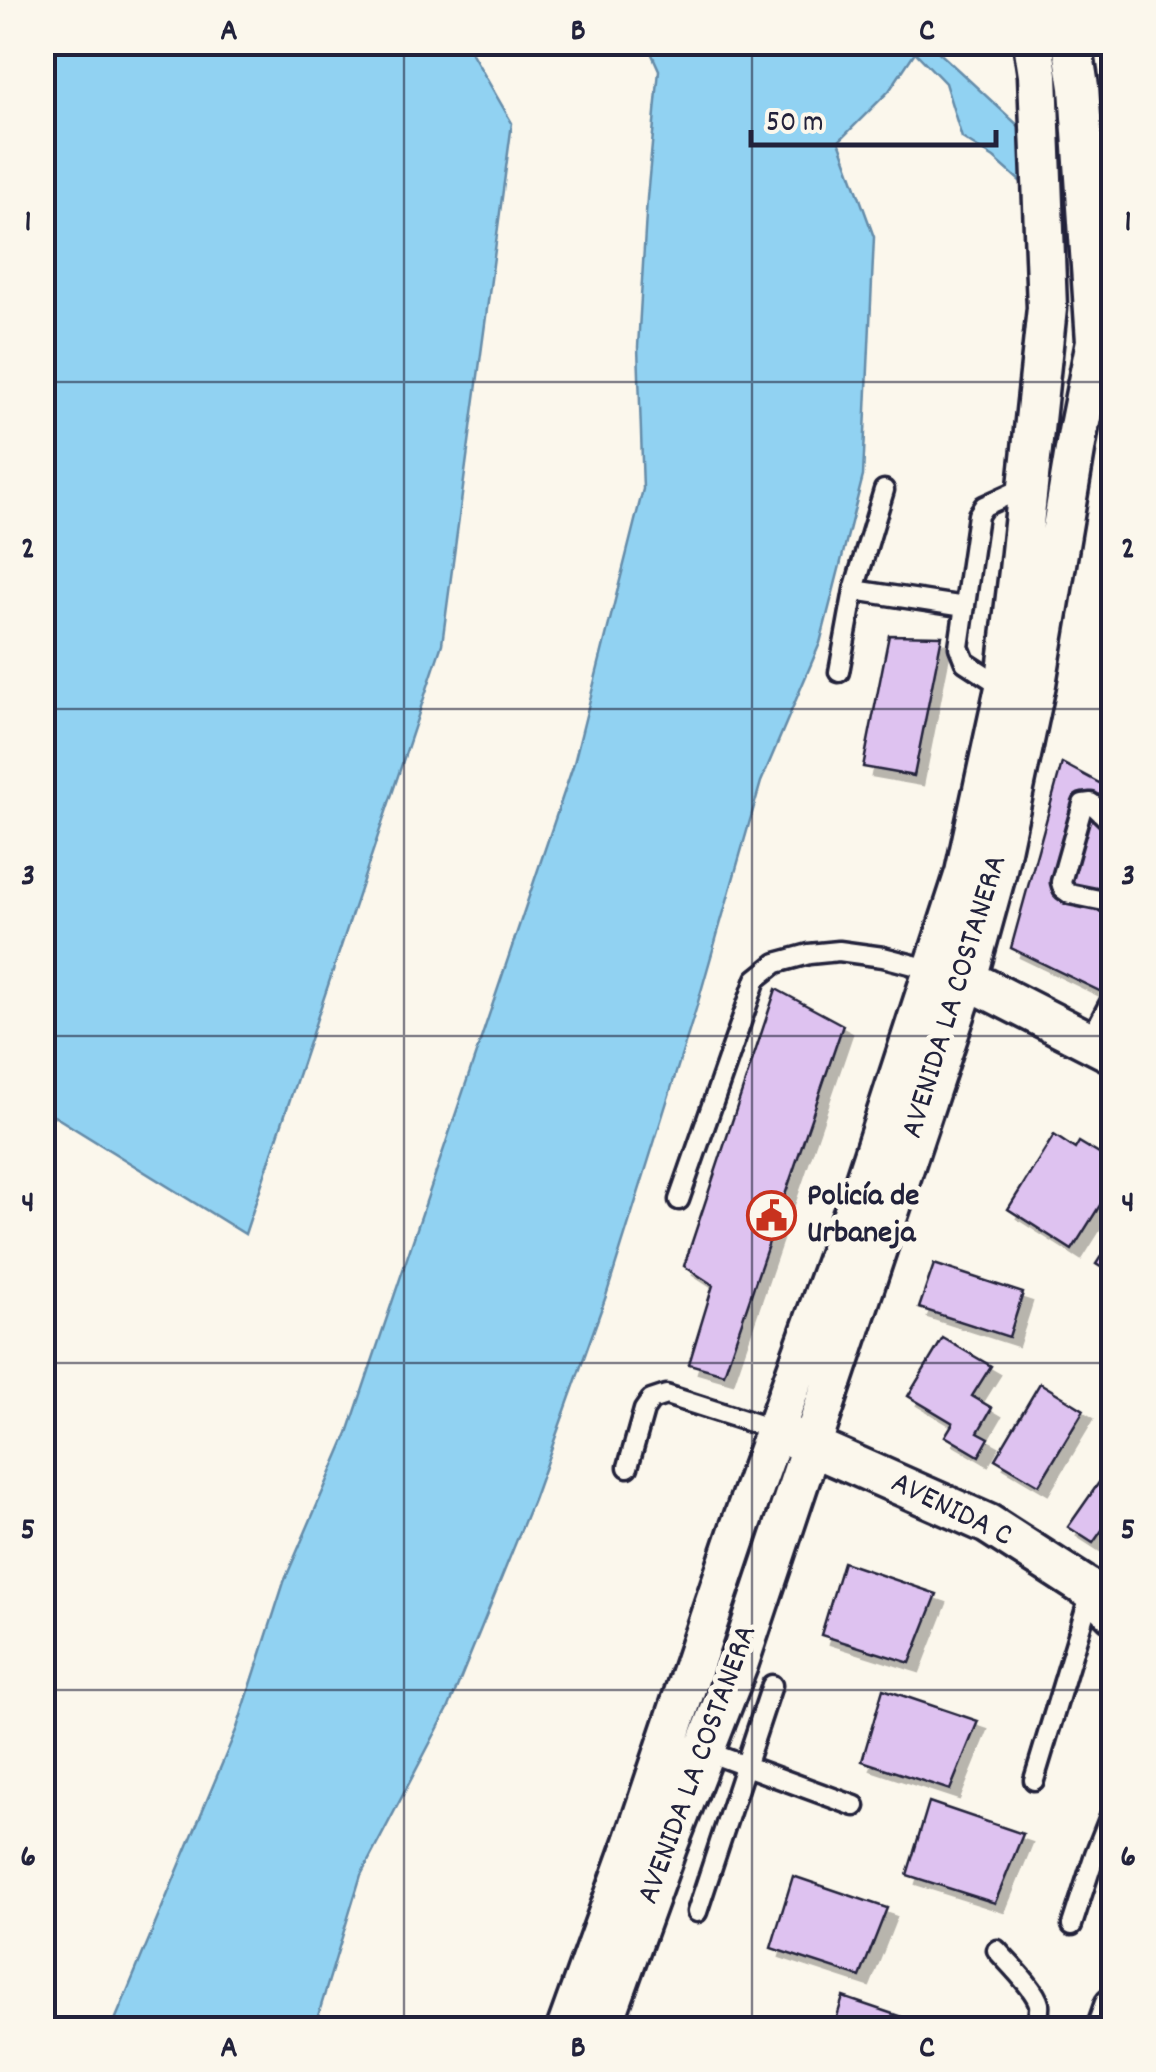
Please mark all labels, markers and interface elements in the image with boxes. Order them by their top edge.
text: A [220,10,238,56]
text: B [570,10,586,56]
text: C [919,10,935,56]
scale bar [751,85,996,147]
text: 50 m [766,103,824,146]
text: 1 [24,201,32,247]
text: 1 [1124,201,1132,247]
text: 2 [21,528,35,574]
text: 2 [1121,528,1135,574]
street label: AVENIDA LA COSTANERA [891,850,1021,1144]
text: 3 [21,855,35,901]
text: 3 [1121,855,1135,901]
place label: Policía de Urbaneja [807,1175,919,1258]
text: 4 [21,1182,35,1228]
text: 4 [1121,1182,1135,1228]
public building icon: Policía de Urbaneja [746,1190,798,1242]
street label: AVENIDA C [882,1462,1020,1560]
text: 5 [21,1509,35,1555]
text: 5 [1121,1509,1135,1555]
street label: AVENIDA LA COSTANERA [627,1619,771,1911]
text: 6 [20,1836,36,1882]
text: 6 [1120,1836,1136,1882]
text: A [220,2027,238,2072]
text: B [570,2027,586,2072]
text: C [919,2027,935,2072]

